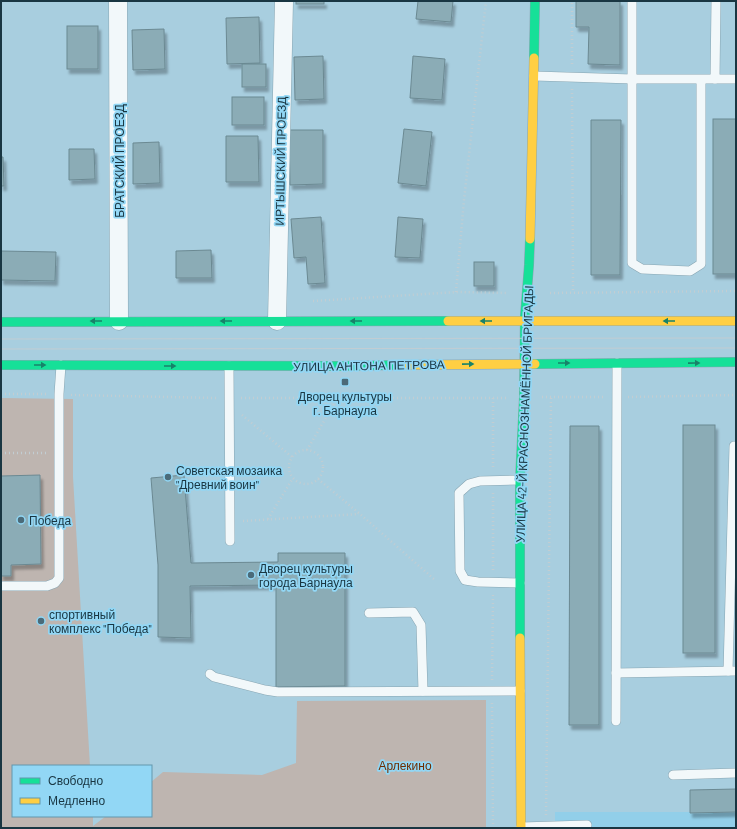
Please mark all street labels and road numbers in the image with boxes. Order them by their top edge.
street label: ИРТЫШСКИЙ ПРОЕЗД [272,96,289,226]
street label: БРАТСКИЙ ПРОЕЗД [112,104,127,218]
street label: УЛИЦА 42-Й КРАСНОЗНАМЁННОЙ БРИГАДЫ [513,285,536,543]
street label: УЛИЦА АНТОНА ПЕТРОВА [293,357,445,374]

